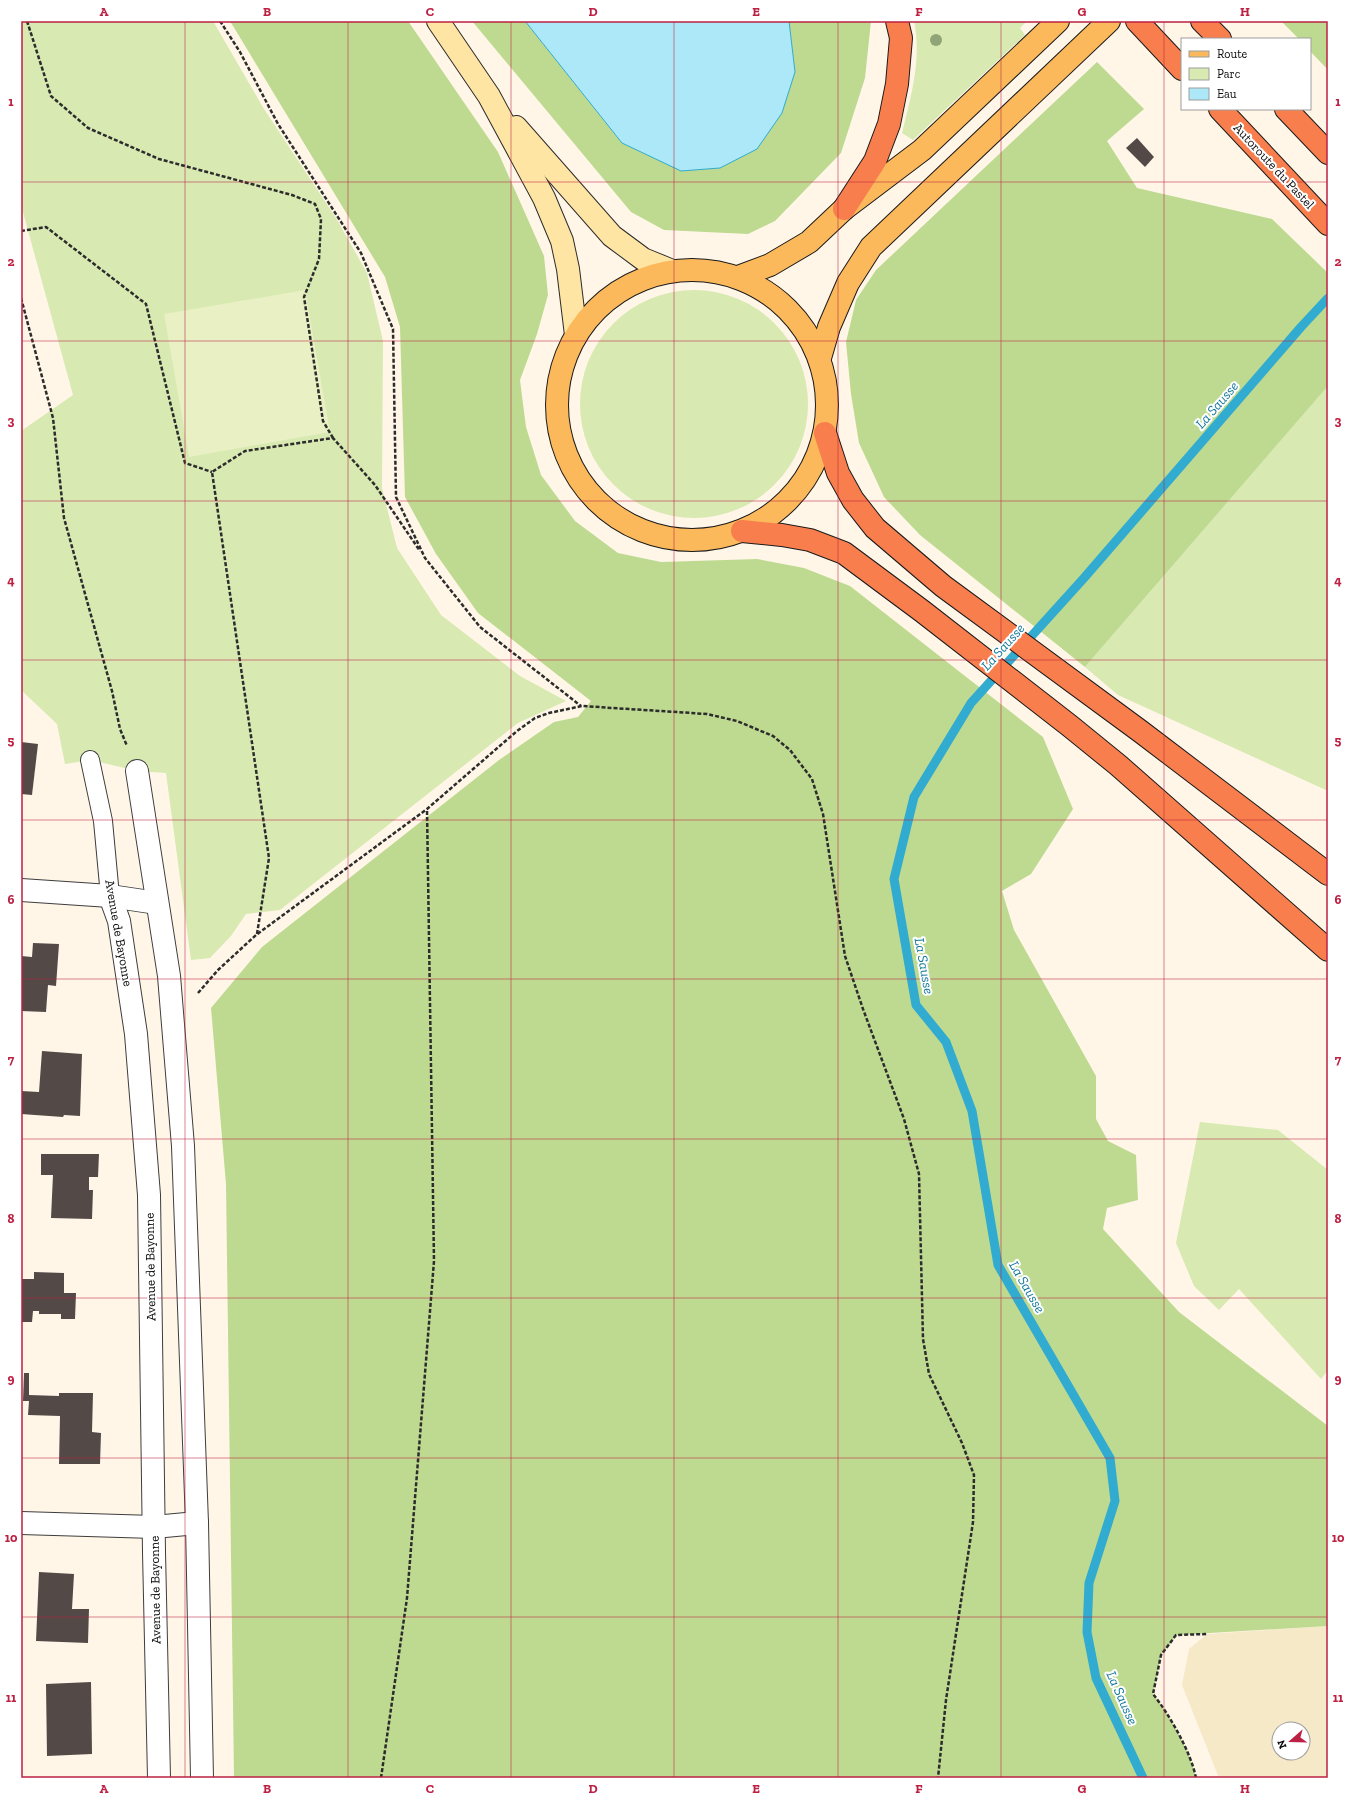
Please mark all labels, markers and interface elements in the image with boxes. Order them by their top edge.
text: A [100,4,109,19]
text: B [263,4,271,19]
text: C [426,4,434,19]
text: D [588,4,598,19]
text: E [752,4,760,19]
text: F [915,4,923,19]
text: G [1078,4,1087,19]
text: H [1240,4,1250,19]
legend [1181,38,1311,110]
text: Route [1217,47,1248,61]
text: Parc [1217,67,1241,81]
text: Eau [1217,87,1237,101]
text: 1 [8,94,14,109]
text: 1 [1335,94,1341,109]
street label: Autoroute du Pastel [1231,120,1318,212]
text: 2 [8,254,15,269]
text: 2 [1335,254,1342,269]
water label: La Sausse [1192,378,1242,432]
text: 3 [8,413,15,428]
text: 3 [1335,413,1342,428]
text: 4 [7,573,15,588]
text: 4 [1334,573,1342,588]
water label: La Sausse [978,620,1028,674]
text: 5 [8,733,15,748]
text: 5 [1335,733,1342,748]
street label: Avenue de Bayonne [102,878,136,988]
text: 6 [8,892,15,907]
text: 6 [1335,892,1342,907]
water label: La Sausse [911,936,937,996]
text: 7 [8,1052,15,1067]
text: 7 [1335,1052,1342,1067]
text: 8 [7,1211,15,1226]
text: 8 [1334,1211,1342,1226]
street label: Avenue de Bayonne [142,1213,158,1321]
water label: La Sausse [1005,1258,1049,1316]
text: 9 [8,1371,15,1386]
text: 9 [1335,1371,1342,1386]
text: 10 [5,1530,18,1545]
text: 10 [1332,1530,1345,1545]
street label: Avenue de Bayonne [147,1536,163,1644]
water label: La Sausse [1103,1668,1141,1728]
text: 11 [6,1690,17,1705]
text: 11 [1333,1690,1344,1705]
north arrow [1271,1721,1311,1761]
text: N [1274,1738,1290,1750]
text: A [100,1781,109,1796]
text: B [263,1781,271,1796]
text: C [426,1781,434,1796]
text: D [588,1781,598,1796]
text: E [752,1781,760,1796]
text: F [915,1781,923,1796]
text: G [1078,1781,1087,1796]
text: H [1240,1781,1250,1796]

